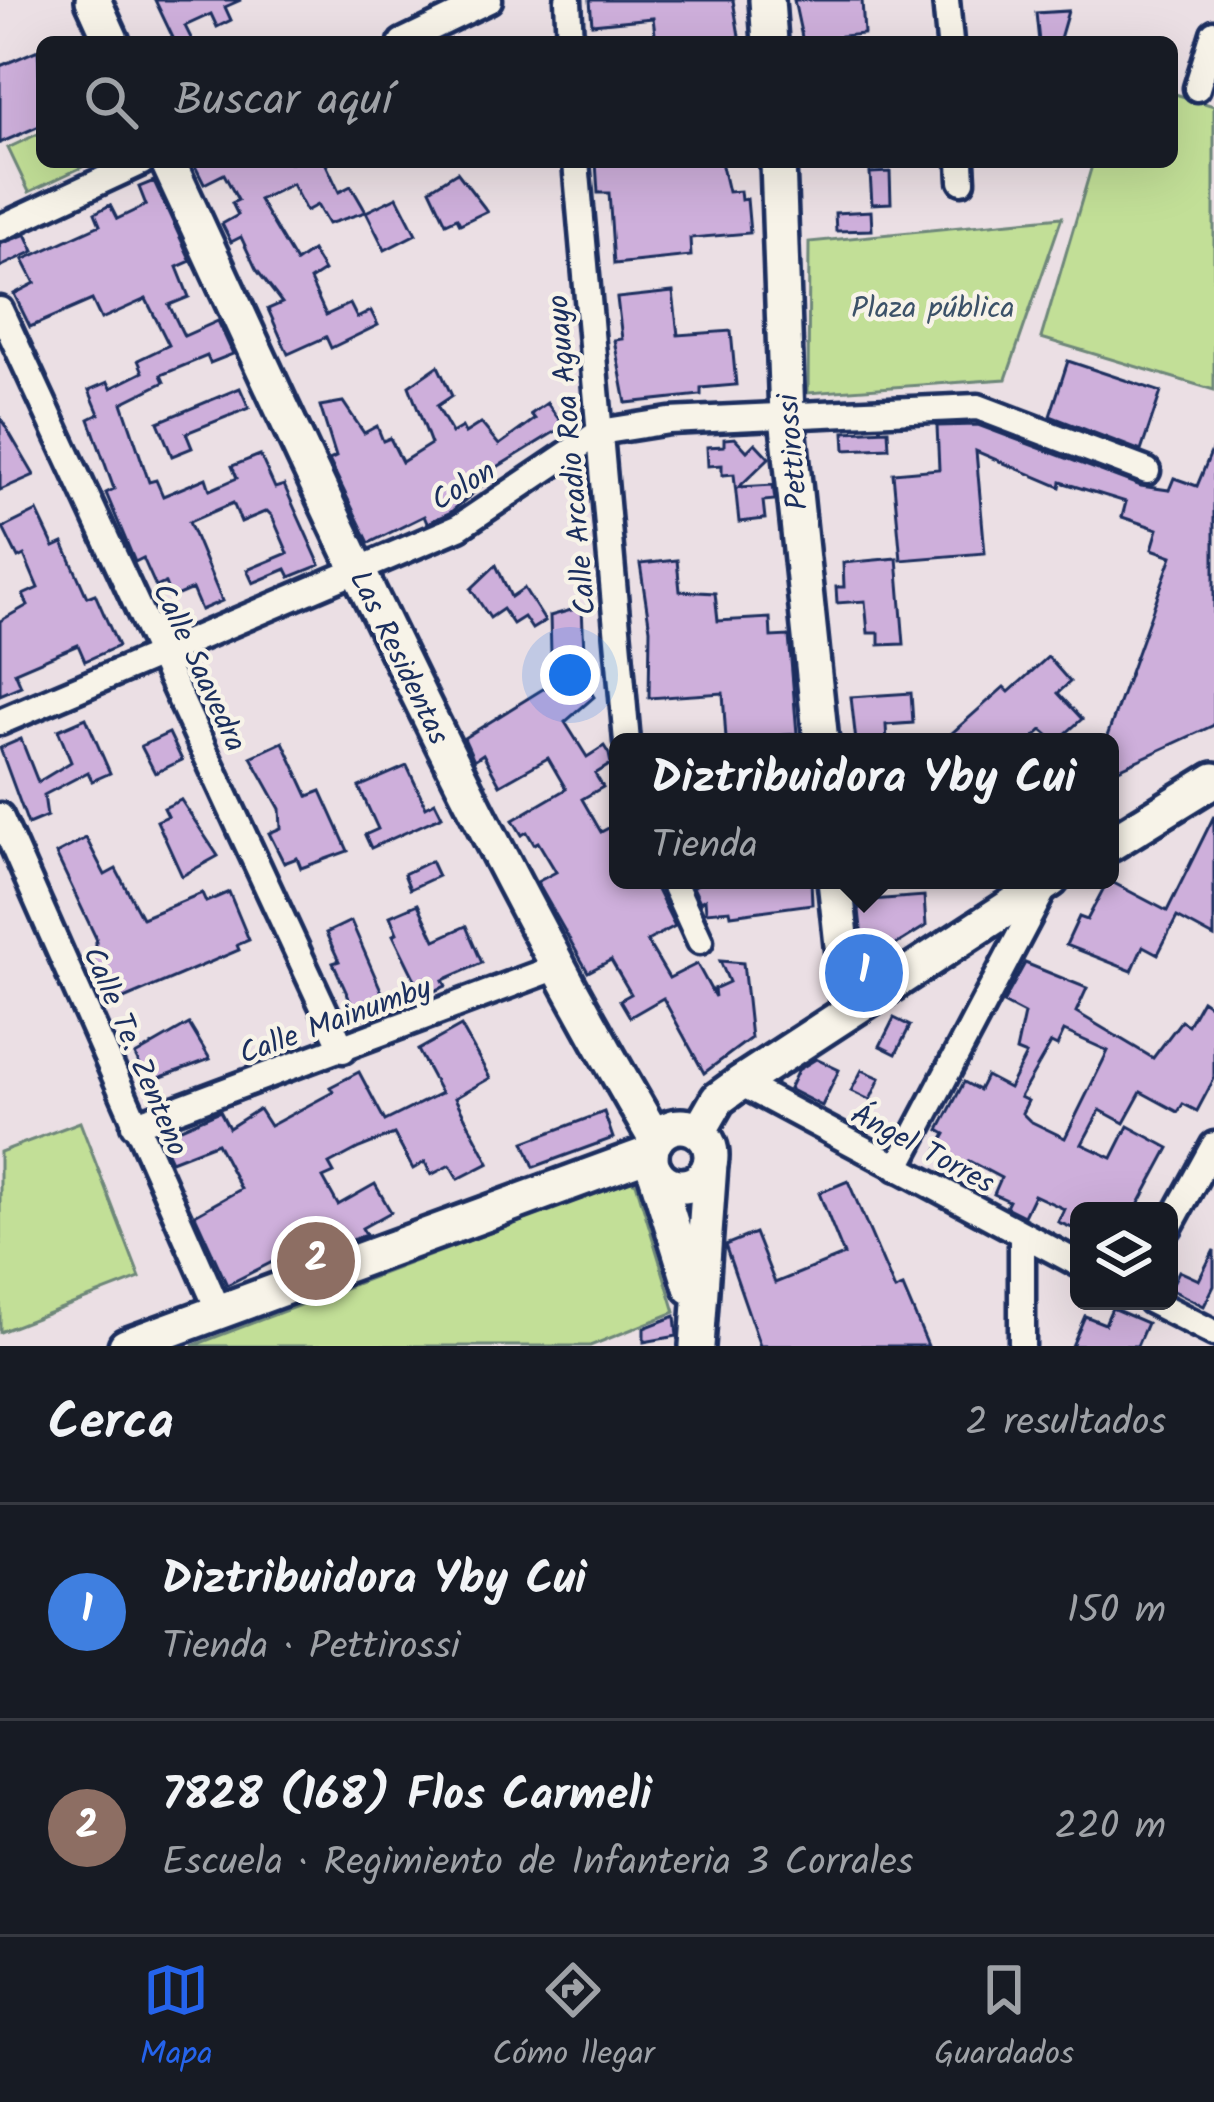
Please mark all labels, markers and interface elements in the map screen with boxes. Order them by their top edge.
search box [36,36,1178,168]
text: Buscar aquí [174,66,392,138]
icon: search [78,69,144,135]
park label: Plaza pública [851,285,1015,333]
street label: Calle Arcadio Roa Aguayo [535,293,611,617]
street label: Pettirossi [765,390,823,512]
street label: Colon [422,449,506,525]
street label: Las Residentas [335,562,461,754]
street label: Calle Saavedra [138,575,258,760]
your location [540,645,600,705]
popup [609,733,1119,889]
text: Diztribuidora Yby Cui [652,744,1076,816]
text: Tienda [652,816,758,878]
pin: 1 [825,928,903,1018]
street label: Calle Te. Zenteno [68,939,200,1164]
street label: Calle Mainumby [233,965,439,1079]
street label: Ángel Torres [841,1092,1003,1208]
map controls [1070,1202,1178,1310]
button: layers [1070,1202,1178,1310]
pin: 2 [277,1216,355,1306]
text: Cerca [48,1384,174,1465]
text: 2 resultados [965,1393,1166,1455]
text: Diztribuidora Yby Cui [162,1545,587,1617]
text: 1 [81,1581,93,1643]
text: 150 m [1067,1581,1166,1643]
text: Tienda · Pettirossi [162,1617,460,1679]
text: 7828 (168) Flos Carmeli [162,1761,652,1833]
text: 2 [76,1797,98,1859]
text: 220 m [1054,1797,1166,1859]
text: Escuela · Regimiento de Infanteria 3 Corrales [162,1833,913,1895]
tab: Mapa [140,1957,213,2082]
tab: Cómo llegar [492,1957,655,2082]
tab: Guardados [934,1957,1074,2082]

